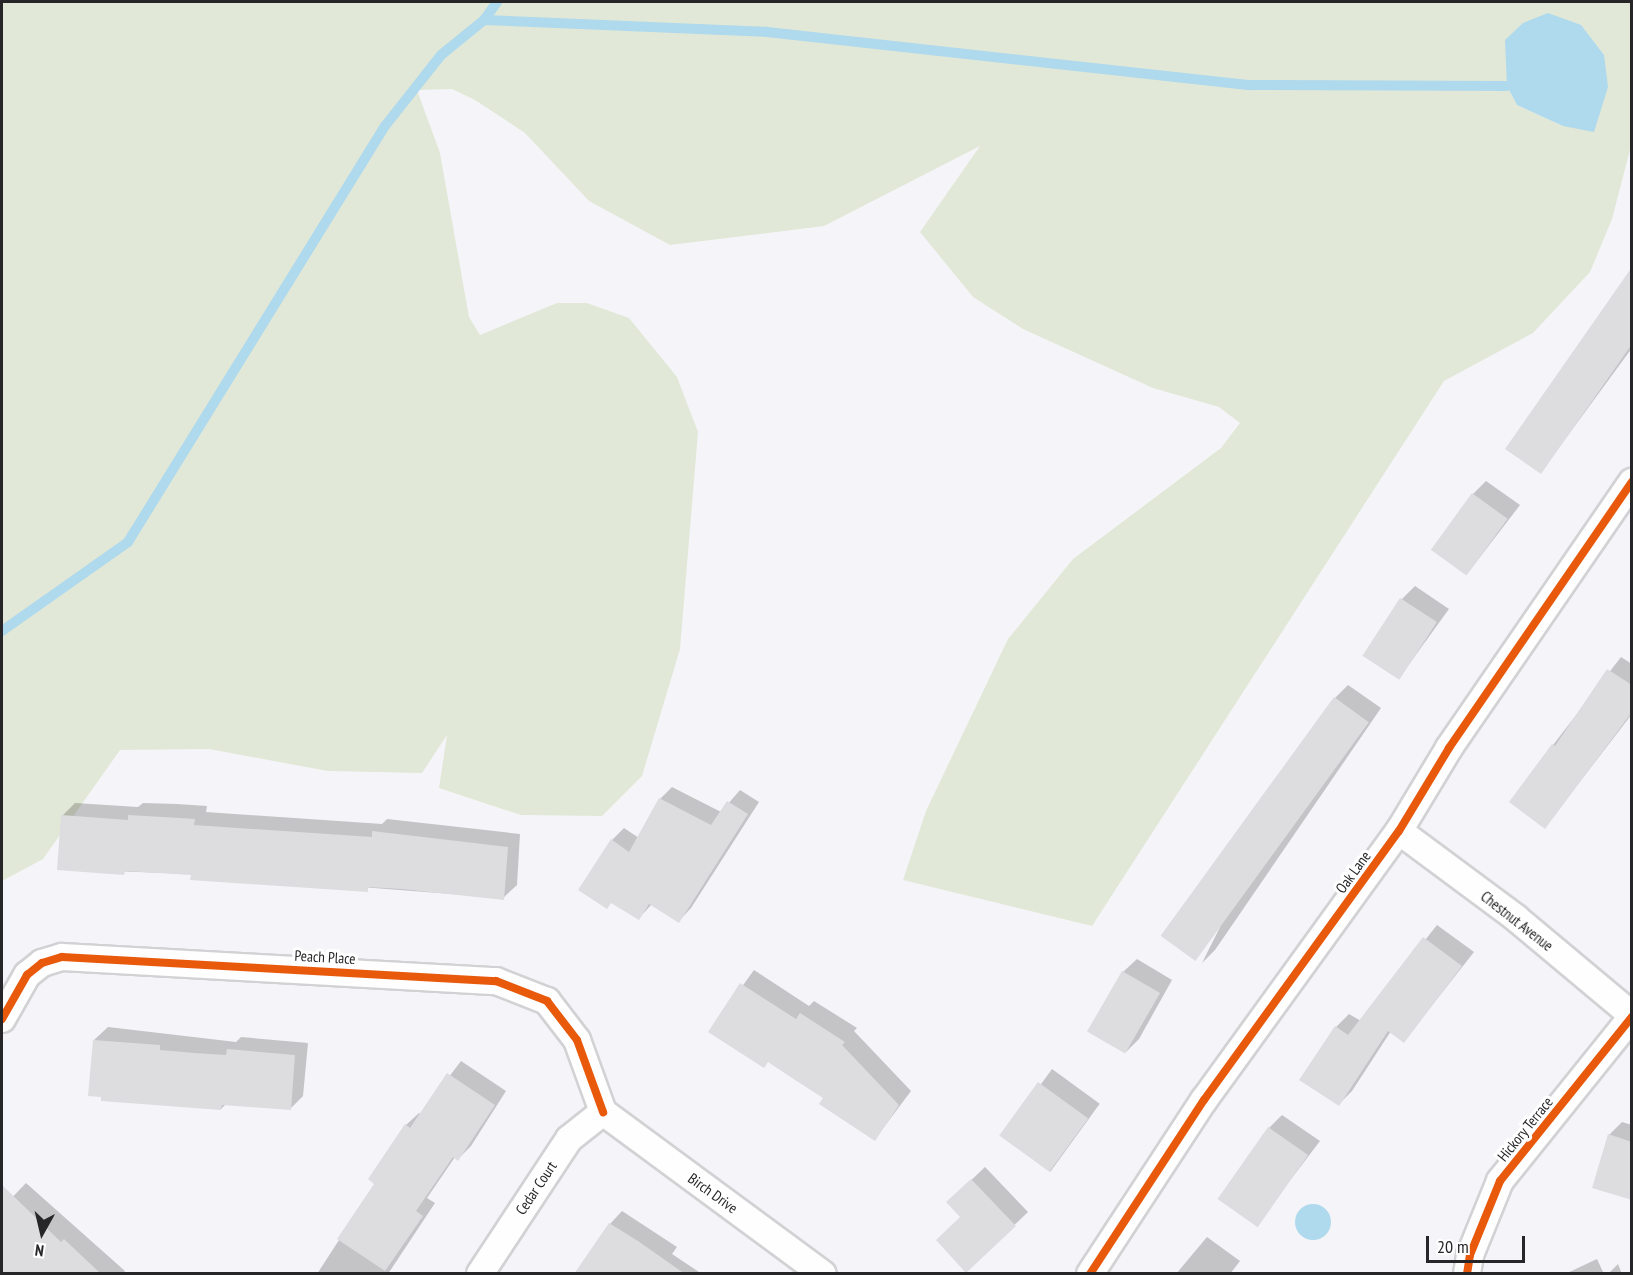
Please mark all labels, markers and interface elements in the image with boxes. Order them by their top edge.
street label: Oak Lane [1332,847,1374,897]
street label: Chestnut Avenue [1477,887,1557,955]
street label: Peach Place [294,946,356,968]
street label: Hickory Terrace [1493,1093,1557,1165]
street label: Cedar Court [512,1158,560,1218]
street label: Birch Drive [685,1169,741,1217]
north arrow [12,1203,72,1263]
scale bar [1429,1224,1528,1262]
text: 20 m [1437,1235,1469,1258]
text: N [34,1240,45,1261]

